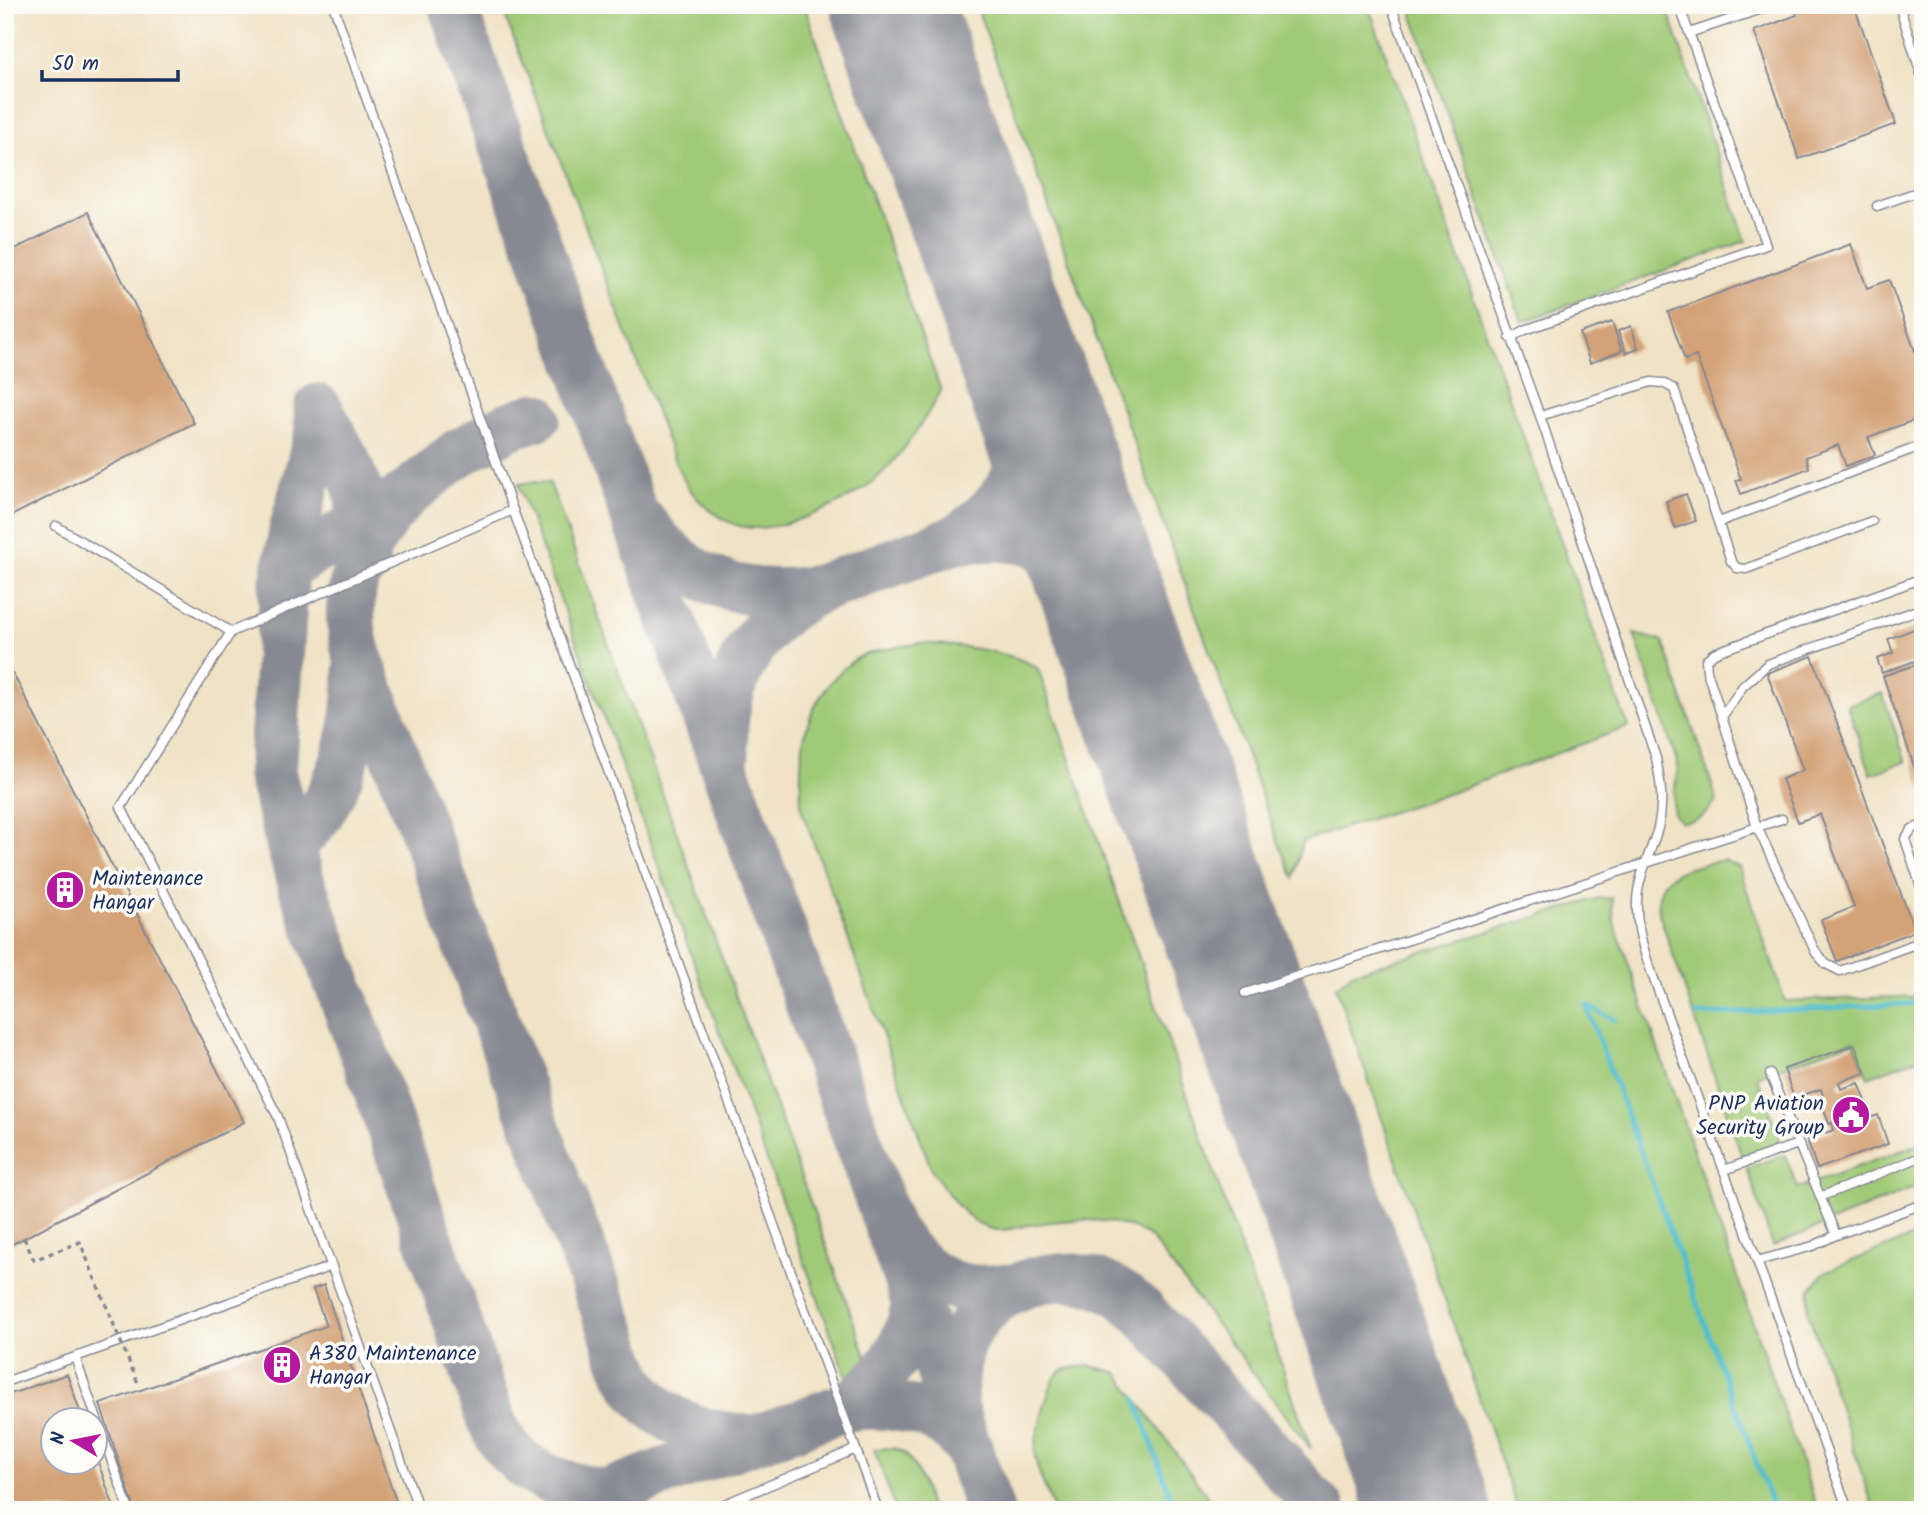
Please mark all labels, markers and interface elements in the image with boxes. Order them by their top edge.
scale bar [42,38,178,82]
text: 50 m [52,48,99,81]
place label: Maintenance Hangar [92,863,204,920]
building icon: Maintenance Hangar [44,869,86,911]
place label: PNP Aviation Security Group [1696,1088,1824,1145]
public building icon: PNP Aviation Security Group [1830,1094,1872,1136]
place label: A380 Maintenance Hangar [309,1338,477,1395]
building icon: A380 Maintenance Hangar [261,1344,303,1386]
north arrow [38,1406,108,1476]
text: N [43,1430,75,1447]

